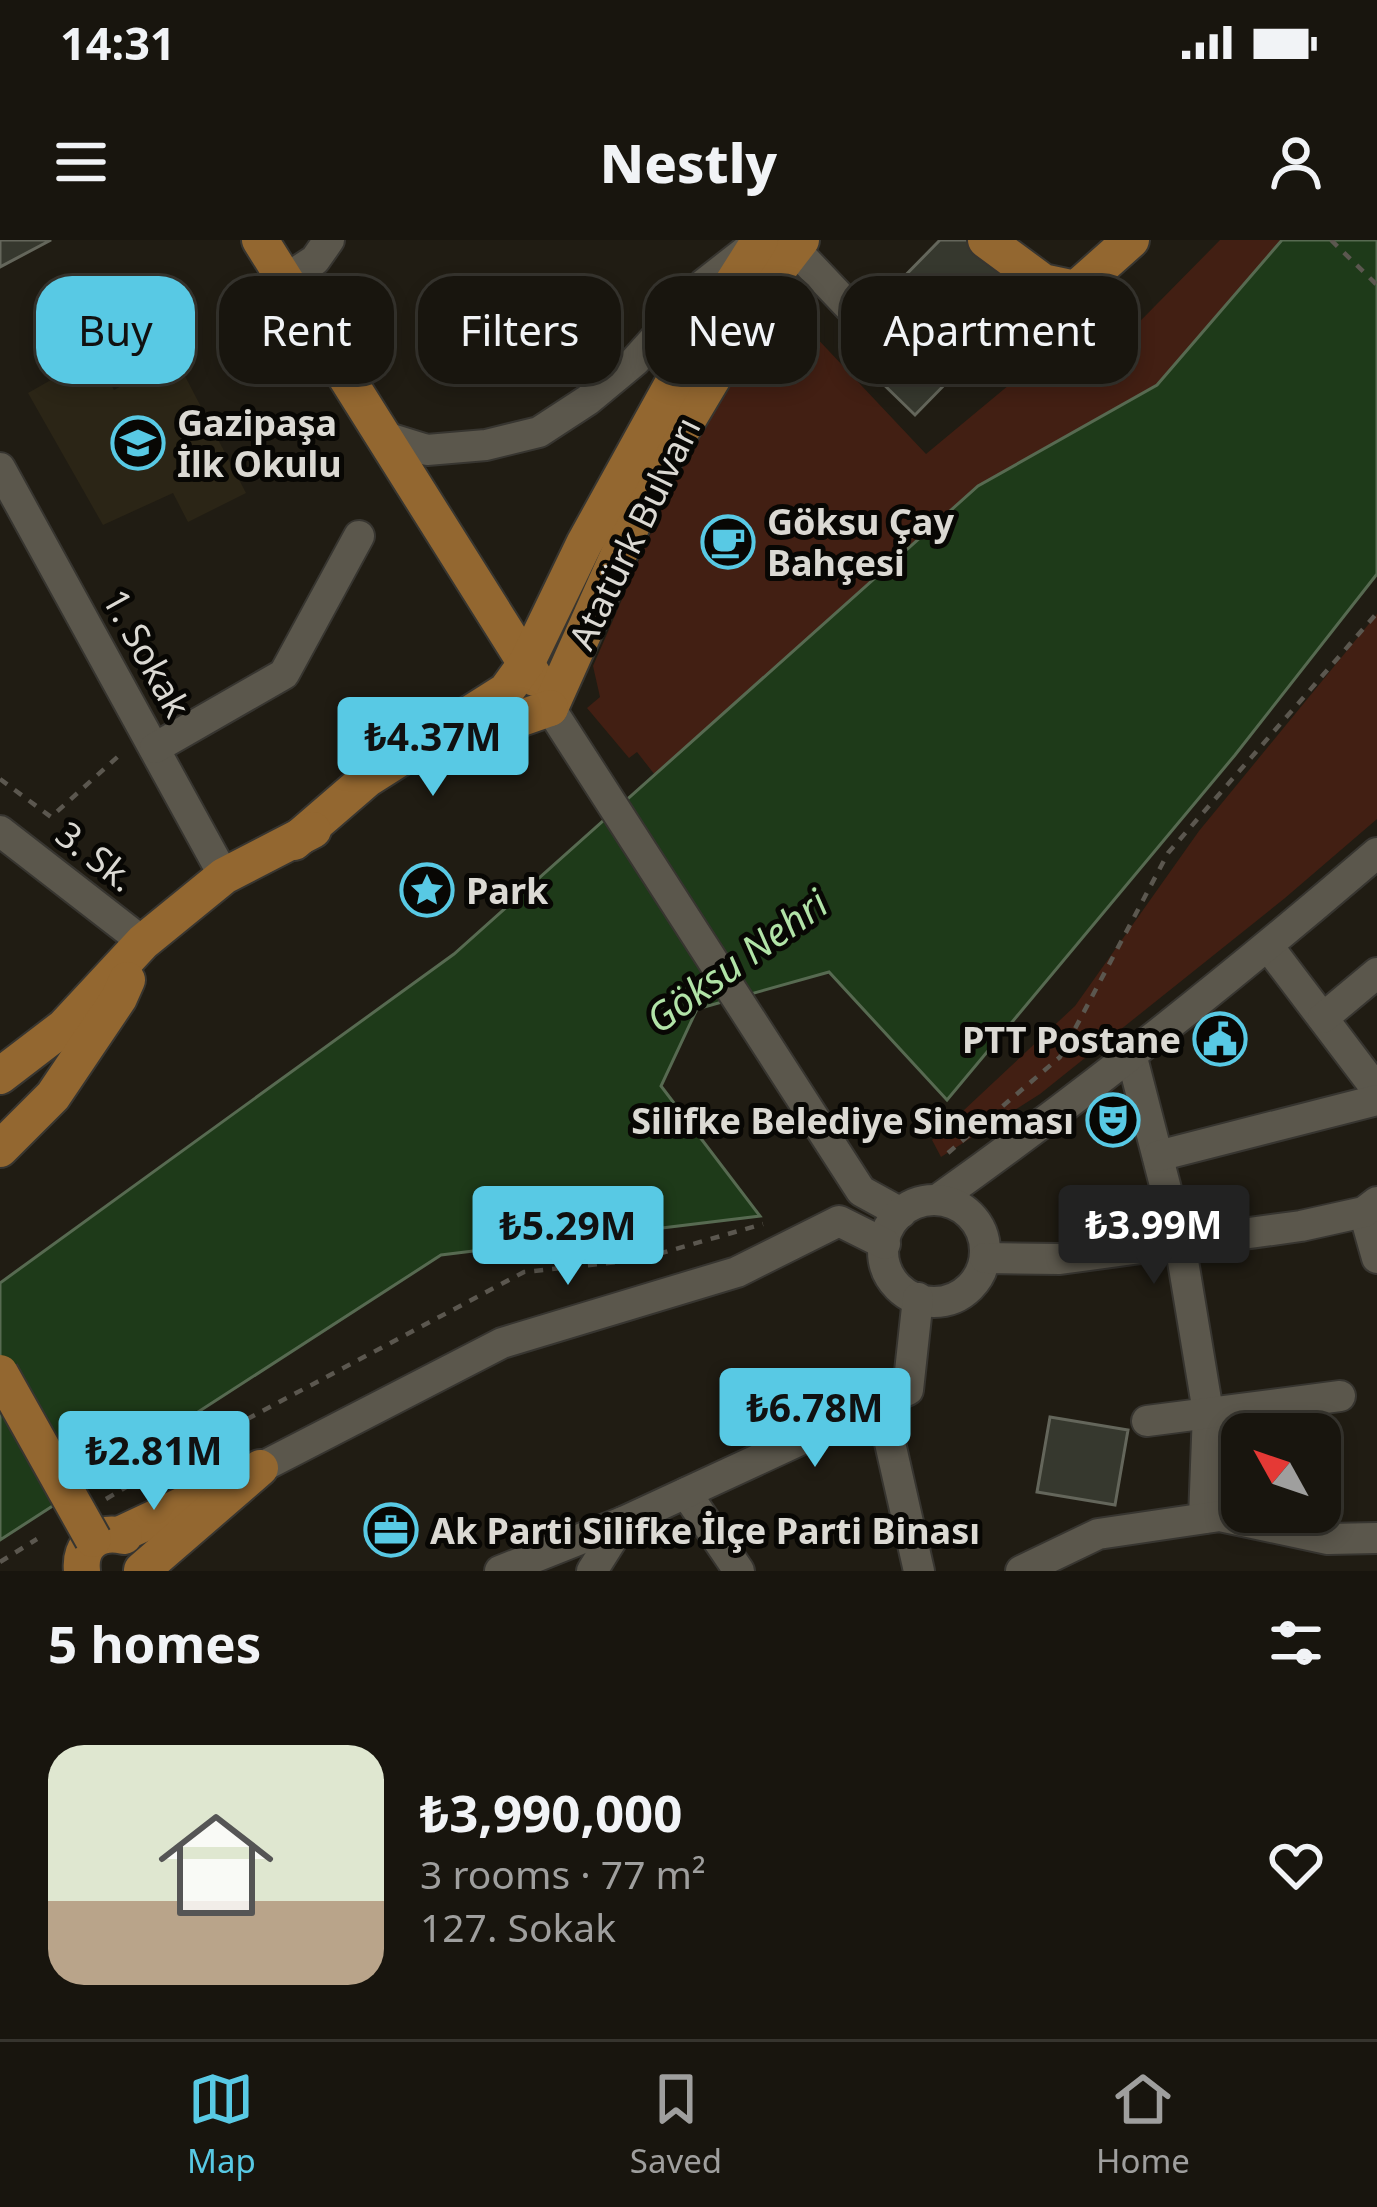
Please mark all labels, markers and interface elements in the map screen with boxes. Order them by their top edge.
text: 14:31 [60,12,176,73]
text: Nestly [600,125,777,199]
icon: menu [48,129,114,195]
icon: person [1263,129,1329,195]
chip: Buy [36,276,195,384]
chip: Rent [219,276,394,384]
chip: Filters [418,276,621,384]
chip: New [645,276,817,384]
chip: Apartment [841,276,1138,384]
place label: Gazipaşa İlk Okulu [177,398,342,488]
street label: Atatürk Bulvarı [557,409,711,657]
school or university icon: Gazipaşa İlk Okulu [110,415,166,471]
place label: Göksu Çay Bahçesi [767,497,954,587]
cafe icon: Göksu Çay Bahçesi [700,514,756,570]
street label: 1. Sokak [92,580,202,726]
pin: ₺4.37M [335,697,531,799]
text: ₺4.37M [365,709,501,762]
street label: 3. Sk. [46,810,146,902]
place icon: Park [399,862,455,918]
place label: Park [466,866,549,915]
water label: Göksu Nehri [634,876,838,1044]
public building icon: PTT Postane [1192,1011,1248,1067]
place label: PTT Postane [962,1015,1181,1064]
theatre icon: Silifke Belediye Sineması [1085,1092,1141,1148]
place label: Silifke Belediye Sineması [631,1096,1074,1145]
pin: ₺3.99M [1056,1185,1252,1287]
pin: ₺5.29M [470,1186,666,1288]
text: ₺3.99M [1086,1197,1222,1250]
text: ₺5.29M [500,1198,636,1251]
pin: ₺6.78M [717,1368,913,1470]
text: ₺6.78M [747,1380,883,1433]
pin: ₺2.81M [56,1411,252,1513]
north arrow [1221,1413,1341,1533]
map controls [1221,1413,1341,1533]
text: ₺2.81M [86,1423,222,1476]
office icon: Ak Parti Silifke İlçe Parti Binası [363,1502,419,1558]
place label: Ak Parti Silifke İlçe Parti Binası [430,1506,980,1555]
text: 5 homes [48,1608,261,1678]
icon: filters [1263,1610,1329,1676]
text: ₺3,990,000 [420,1777,682,1847]
icon: home [144,1793,288,1937]
icon: heart [1263,1832,1329,1898]
text: 3 rooms · 77 m² [420,1847,706,1900]
text: 127. Sokak [420,1900,616,1953]
tab: Map [187,2066,256,2183]
tab: Saved [630,2066,722,2183]
tab: Home [1096,2066,1190,2183]

